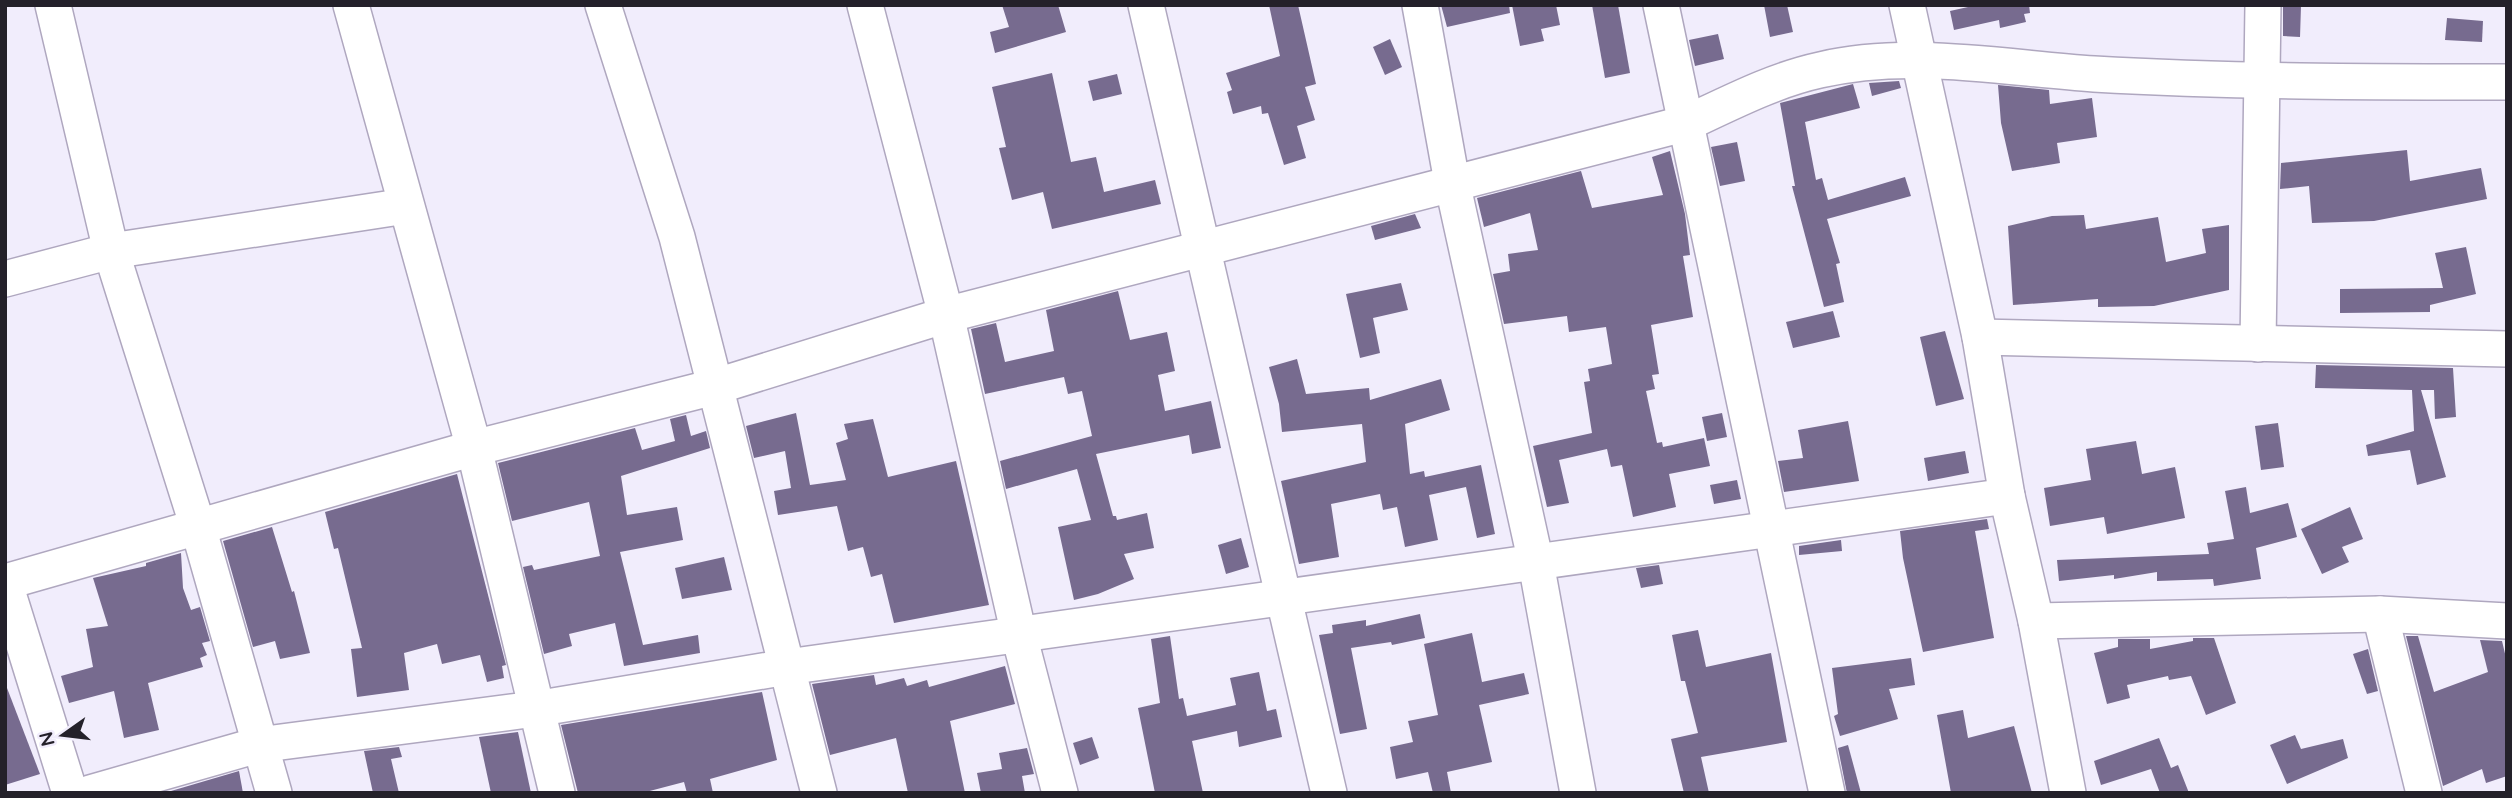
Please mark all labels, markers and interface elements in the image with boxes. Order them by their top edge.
north arrow [28,700,98,770]
text: N [33,729,60,749]

